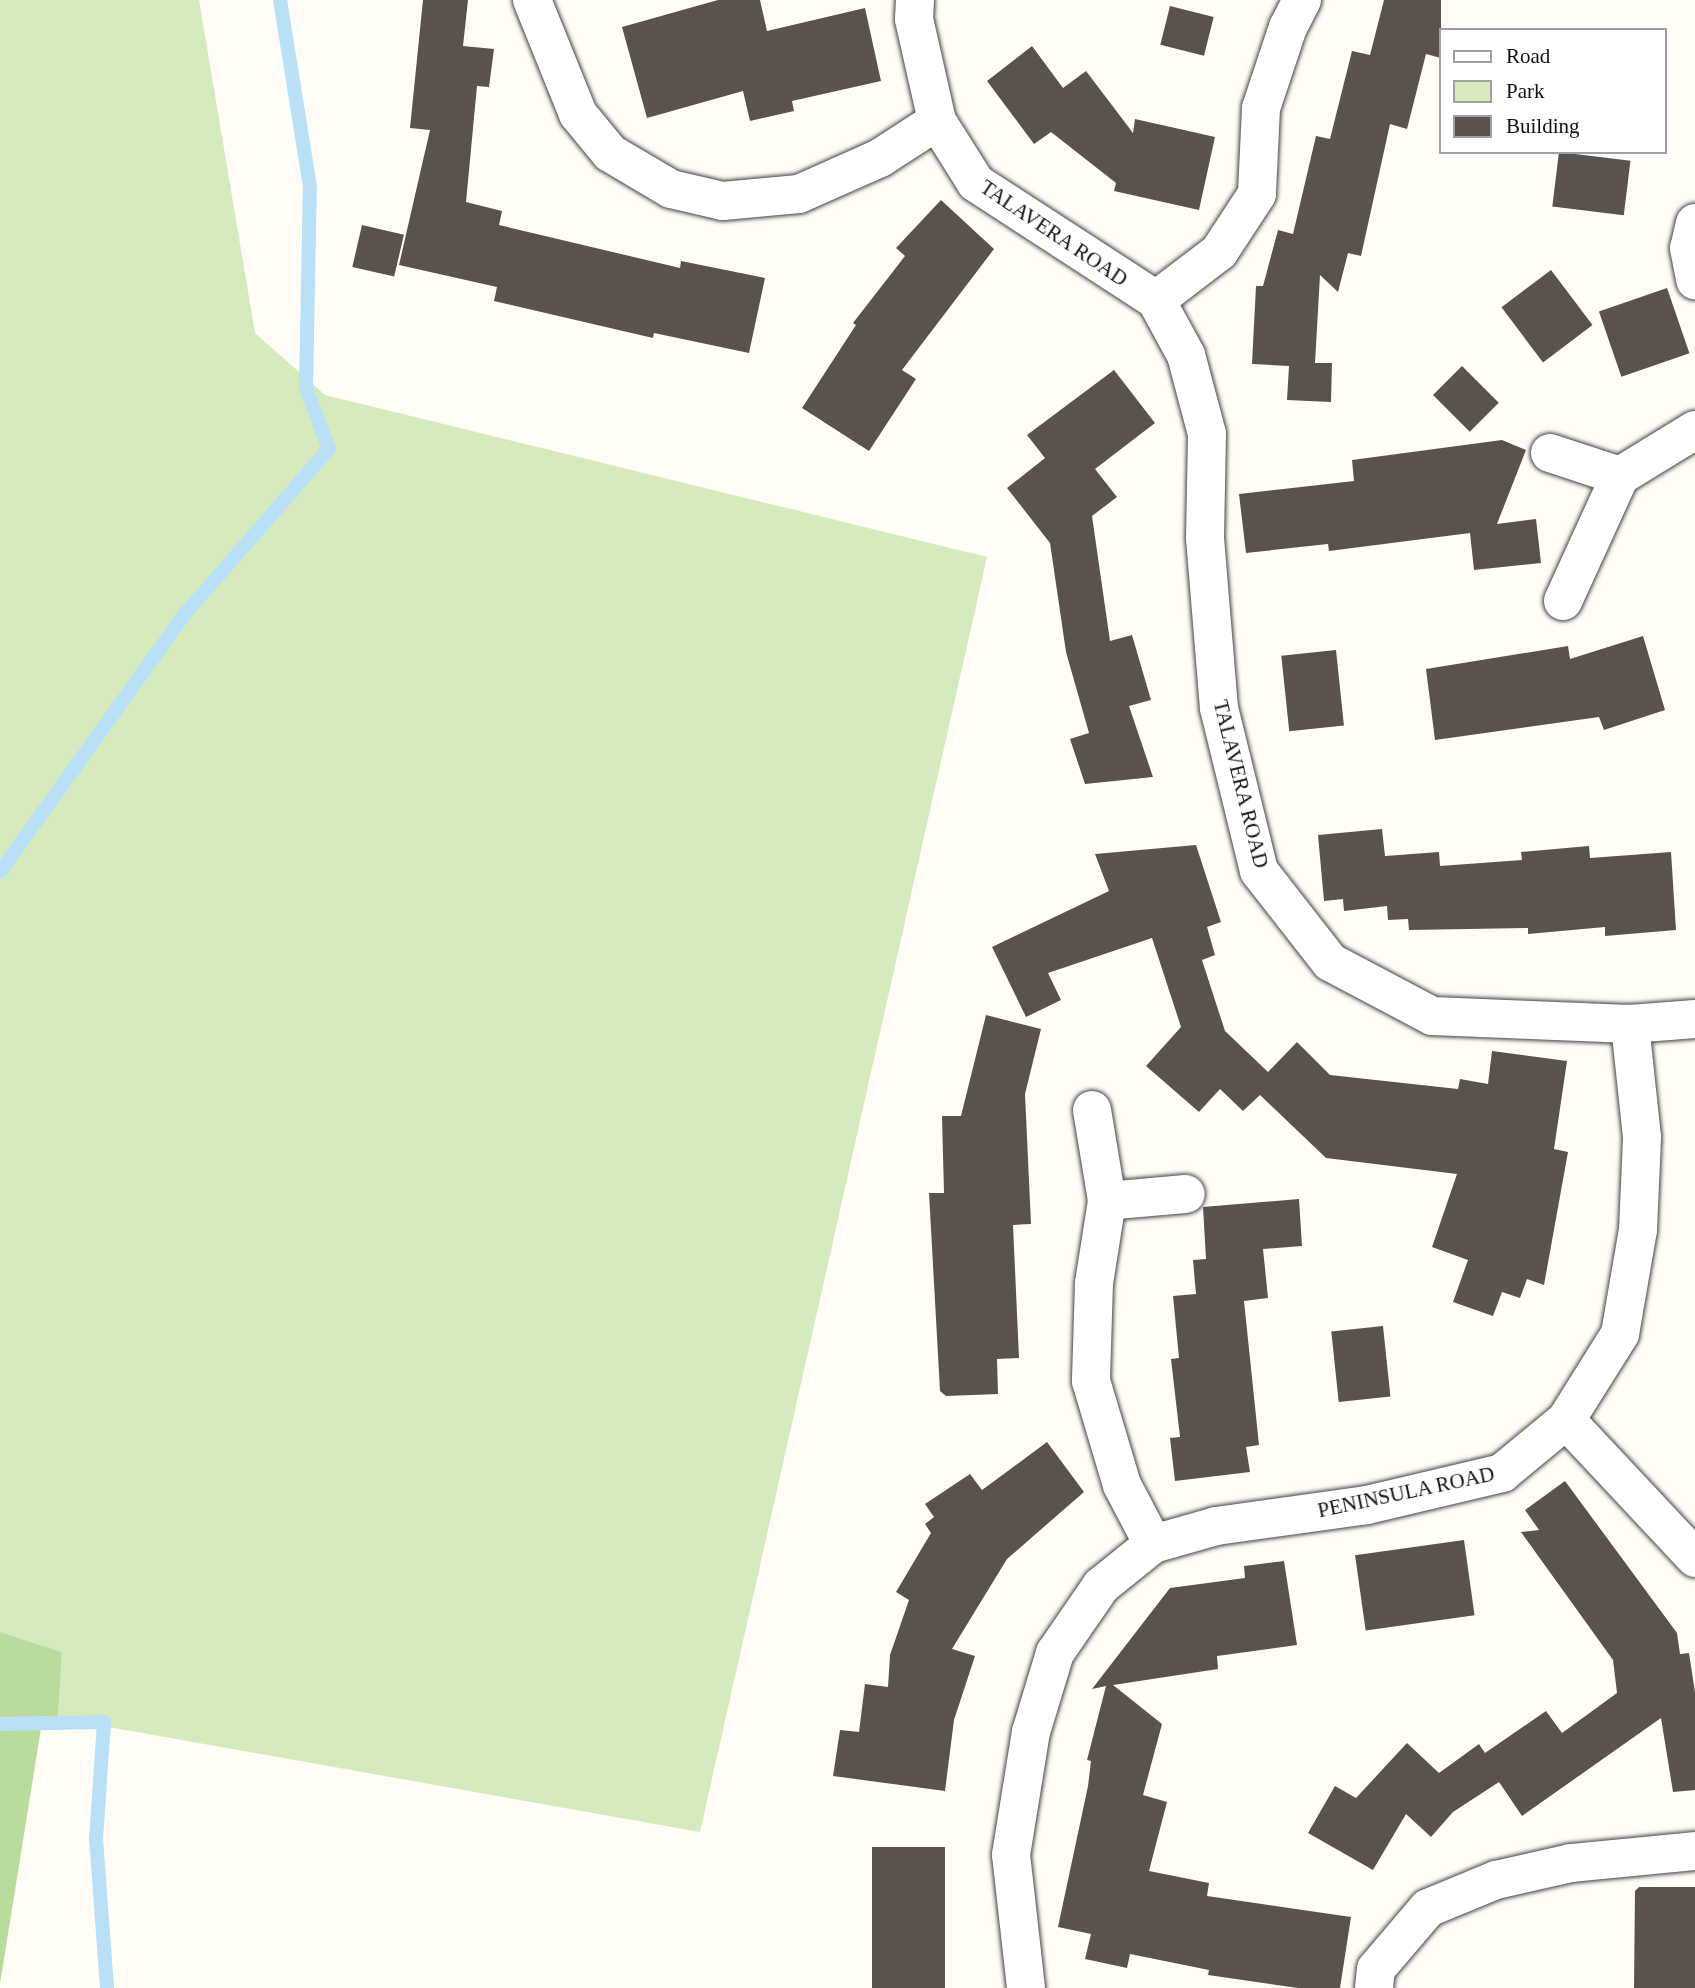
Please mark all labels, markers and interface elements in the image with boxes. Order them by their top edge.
legend [1440,28,1667,154]
text: Road [1506,44,1550,68]
text: Park [1506,79,1545,103]
text: Building [1506,114,1580,138]
street label: TALAVERA ROAD [975,174,1133,292]
street label: TALAVERA ROAD [1208,697,1274,871]
street label: PENINSULA ROAD [1315,1461,1497,1523]

